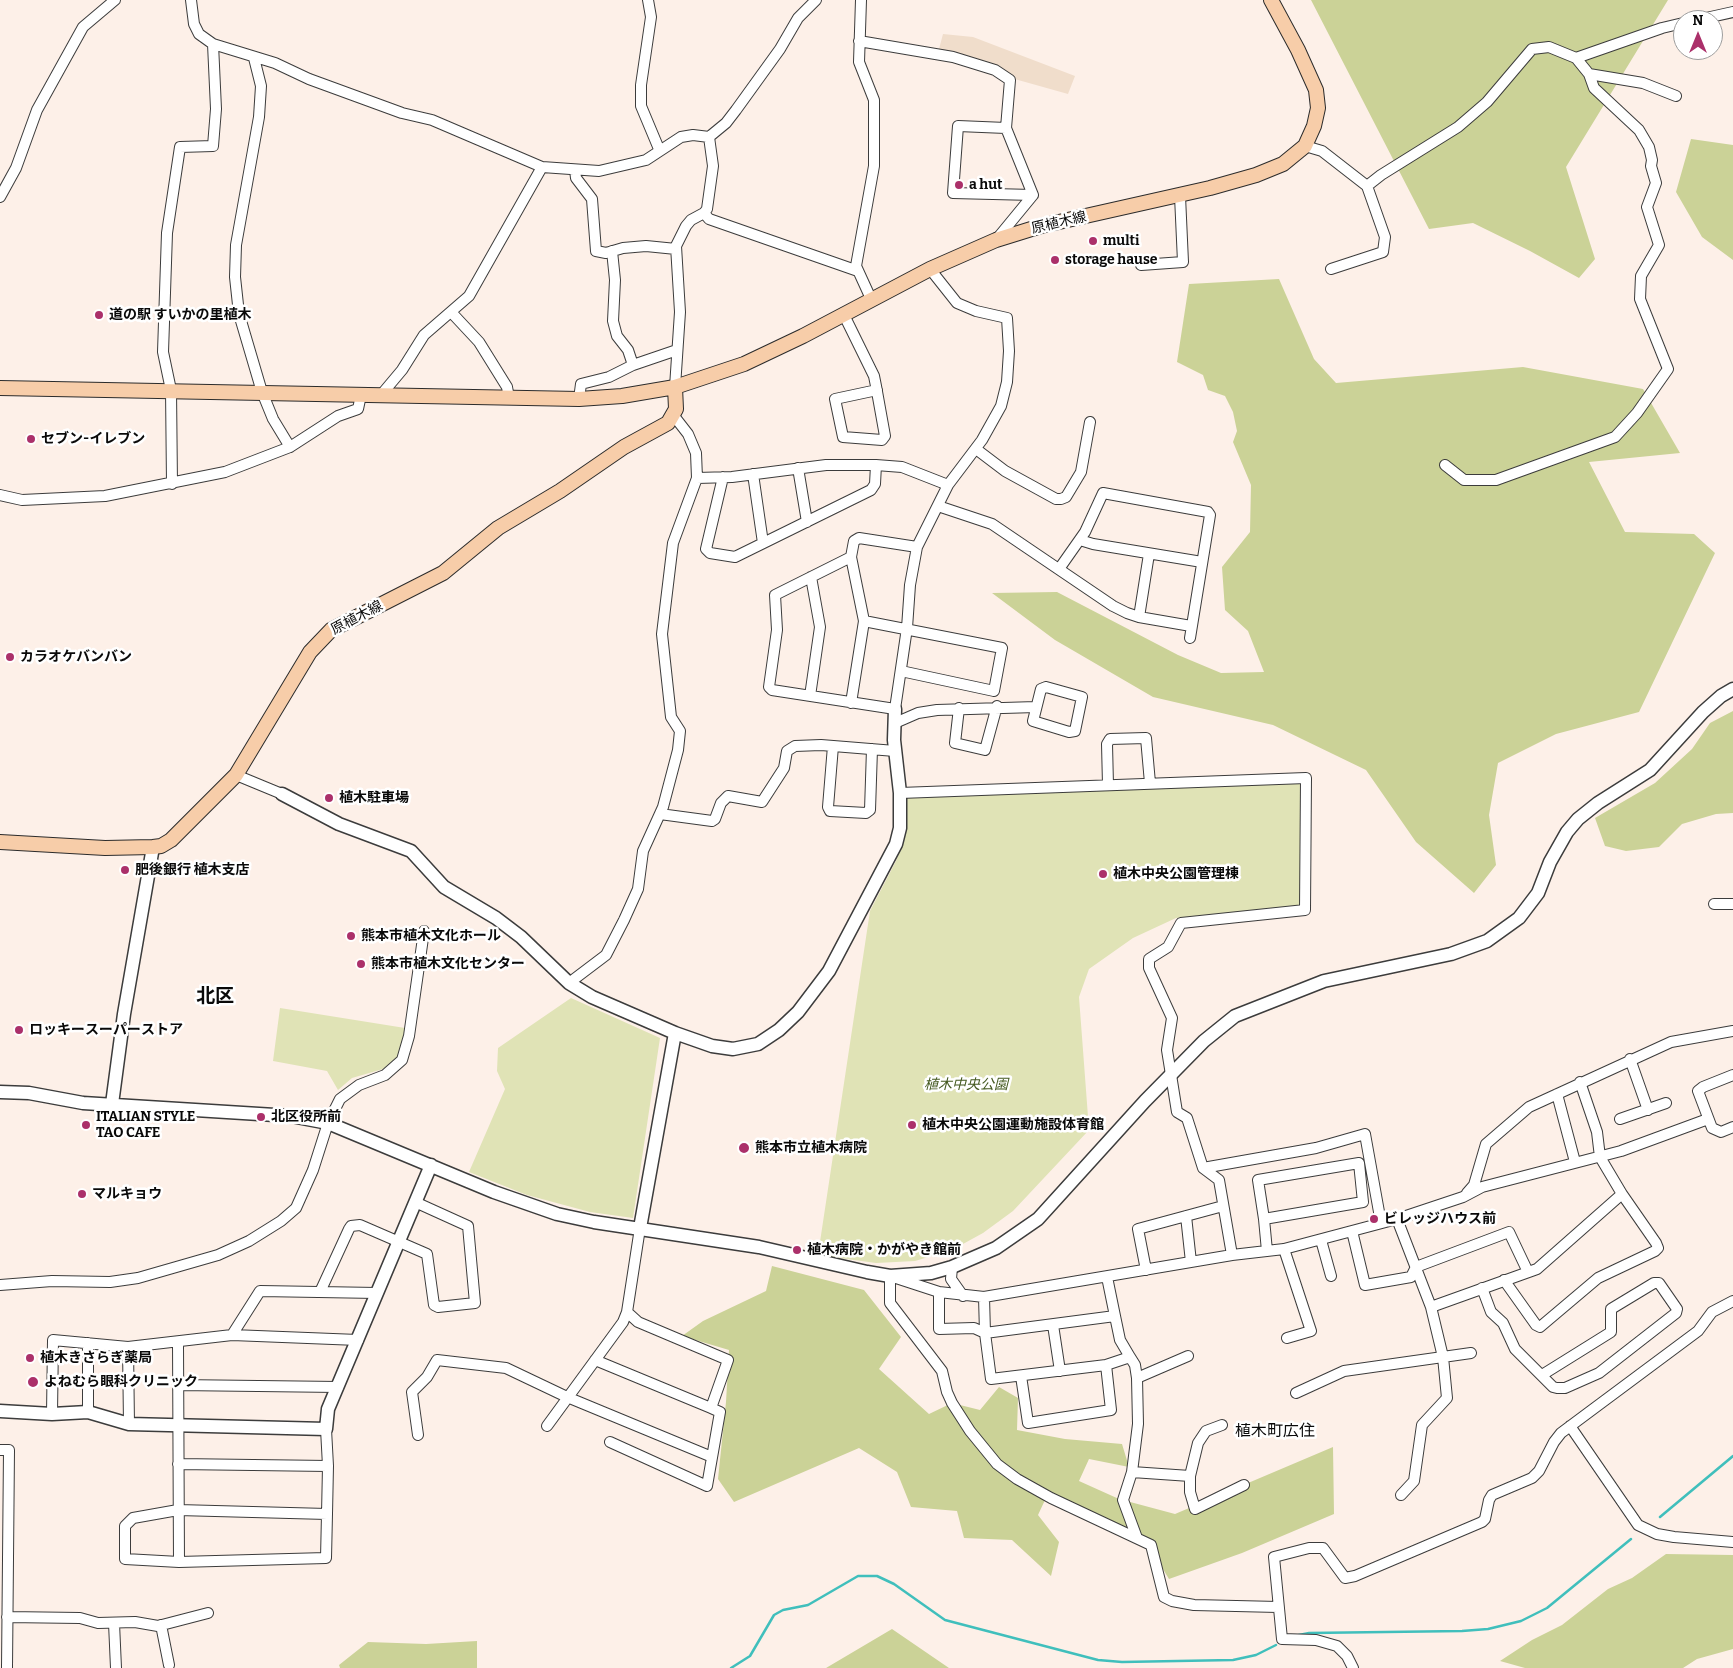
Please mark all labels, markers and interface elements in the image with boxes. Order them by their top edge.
north arrow [1673,10,1723,60]
text: N [1693,12,1703,29]
place label: a hut [969,177,1003,193]
marker: a hut [953,179,965,191]
street label: 原植木線 [1030,209,1088,237]
place label: multi [1103,233,1140,249]
marker: multi [1087,235,1099,247]
place label: storage hause [1065,252,1157,268]
marker: storage hause [1049,254,1061,266]
place label: 道の駅 すいかの里植木 [109,307,252,323]
marker: 道の駅 すいかの里植木 [93,309,105,321]
place label: セブン-イレブン [41,431,145,447]
marker: セブン-イレブン [25,433,37,445]
street label: 原植木線 [328,597,386,639]
place label: カラオケバンバン [20,649,132,665]
marker: カラオケバンバン [4,651,16,663]
place label: 植木駐車場 [339,790,409,806]
marker: 植木駐車場 [323,792,335,804]
place label: 肥後銀行 植木支店 [135,862,250,878]
marker: 肥後銀行 植木支店 [119,864,131,876]
place label: 植木中央公園管理棟 [1113,866,1239,882]
marker: 植木中央公園管理棟 [1097,868,1109,880]
place label: 熊本市植木文化ホール [361,928,501,944]
marker: 熊本市植木文化ホール [345,930,357,942]
place label: 熊本市植木文化センター [371,956,525,972]
marker: 熊本市植木文化センター [355,958,367,970]
district label: 北区 [196,986,234,1008]
place label: ロッキースーパーストア [29,1022,183,1038]
marker: ロッキースーパーストア [13,1024,25,1036]
park label: 植木中央公園 [924,1077,1008,1093]
place label: ITALIAN STYLE TAO CAFE [96,1109,195,1142]
place label: 北区役所前 [271,1109,341,1125]
marker: 北区役所前 [255,1111,267,1123]
place label: 植木中央公園運動施設体育館 [922,1117,1104,1133]
marker: ITALIAN STYLE TAO CAFE [80,1119,92,1131]
marker: 植木中央公園運動施設体育館 [906,1119,918,1131]
place label: 熊本市立植木病院 [755,1140,867,1156]
marker: 熊本市立植木病院 [737,1141,751,1155]
place label: マルキョウ [92,1186,162,1202]
marker: マルキョウ [76,1188,88,1200]
place label: ビレッジハウス前 [1384,1211,1496,1227]
marker: ビレッジハウス前 [1368,1213,1380,1225]
place label: 植木病院・かがやき館前 [807,1242,961,1258]
marker: 植木病院・かがやき館前 [791,1244,803,1256]
place label: 植木きさらぎ薬局 [40,1350,152,1366]
marker: 植木きさらぎ薬局 [24,1352,36,1364]
place label: よねむら眼科クリニック [44,1374,198,1390]
marker: よねむら眼科クリニック [26,1375,40,1389]
district label: 植木町広住 [1235,1422,1315,1442]

